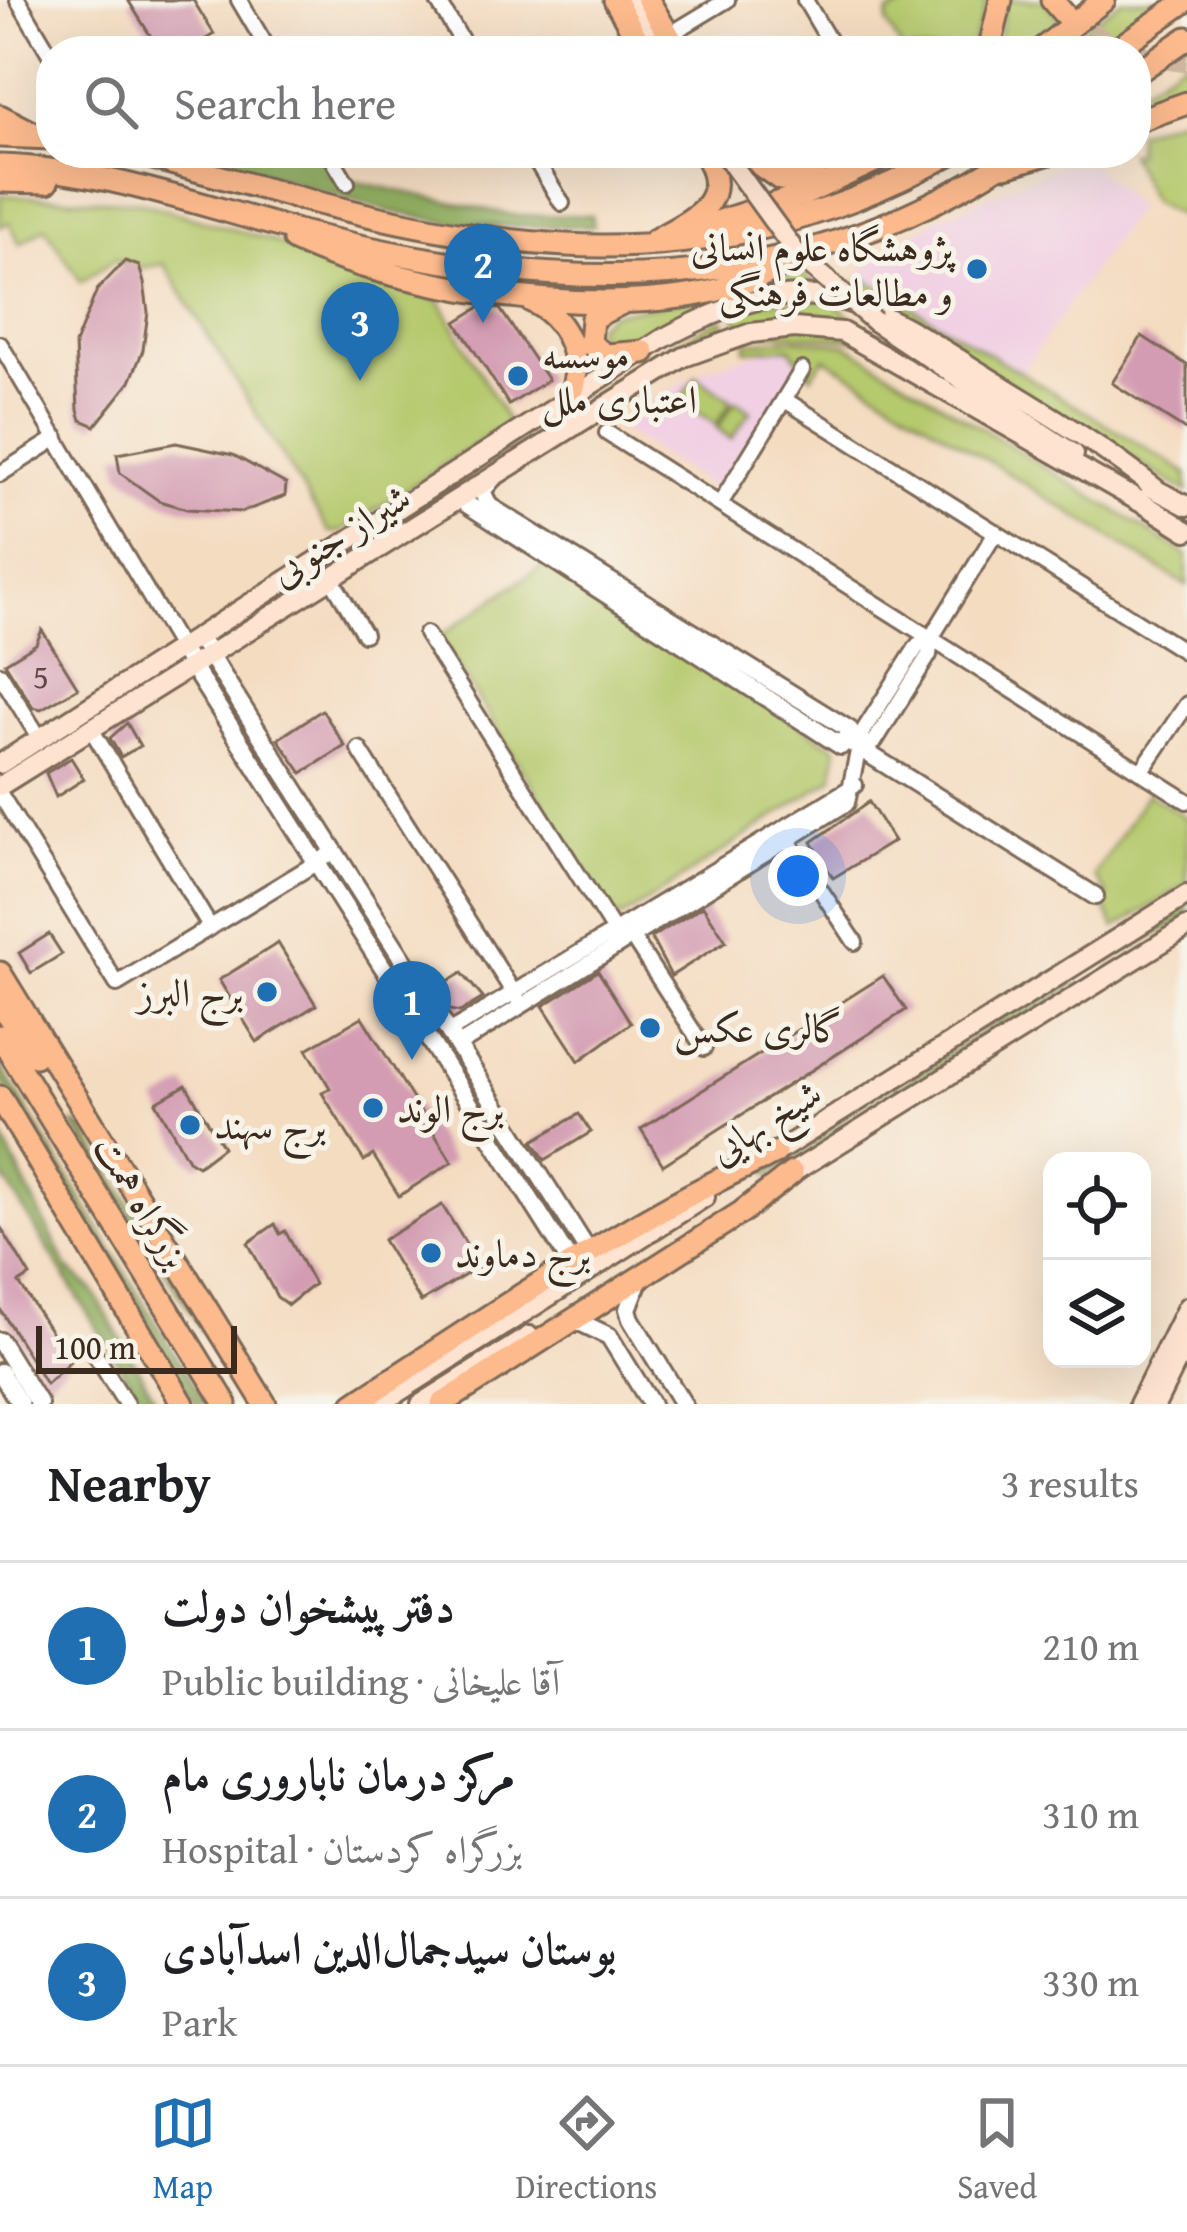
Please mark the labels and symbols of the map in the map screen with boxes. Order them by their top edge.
place label: پژوهشگاه علوم انسانی و مطالعات فرهنگی [691,218,956,320]
pin: 2 [444,224,522,323]
marker: پژوهشگاه علوم انسانی و مطالعات فرهنگی [964,256,990,282]
pin: 3 [321,282,399,381]
place label: موسسه اعتباری ملل [542,325,697,427]
marker: موسسه اعتباری ملل [505,363,531,389]
street label: شیراز جنوبی [258,468,421,599]
house number: 5 [33,652,49,700]
your location [768,846,828,906]
pin: 1 [373,961,451,1060]
place label: برج البرز [134,963,243,1027]
marker: برج البرز [254,979,280,1005]
place label: گالری عکس [674,999,843,1056]
marker: گالری عکس [637,1015,663,1041]
street label: شیخ بهایی [697,1064,836,1183]
place label: برج الوند [397,1079,504,1143]
marker: برج الوند [360,1095,386,1121]
place label: برج سهند [214,1096,326,1160]
marker: برج سهند [177,1112,203,1138]
street label: بزرگراه همت [81,1123,206,1279]
place label: برج دماوند [455,1224,591,1288]
marker: برج دماوند [418,1240,444,1266]
scale bar [36,1320,237,1373]

